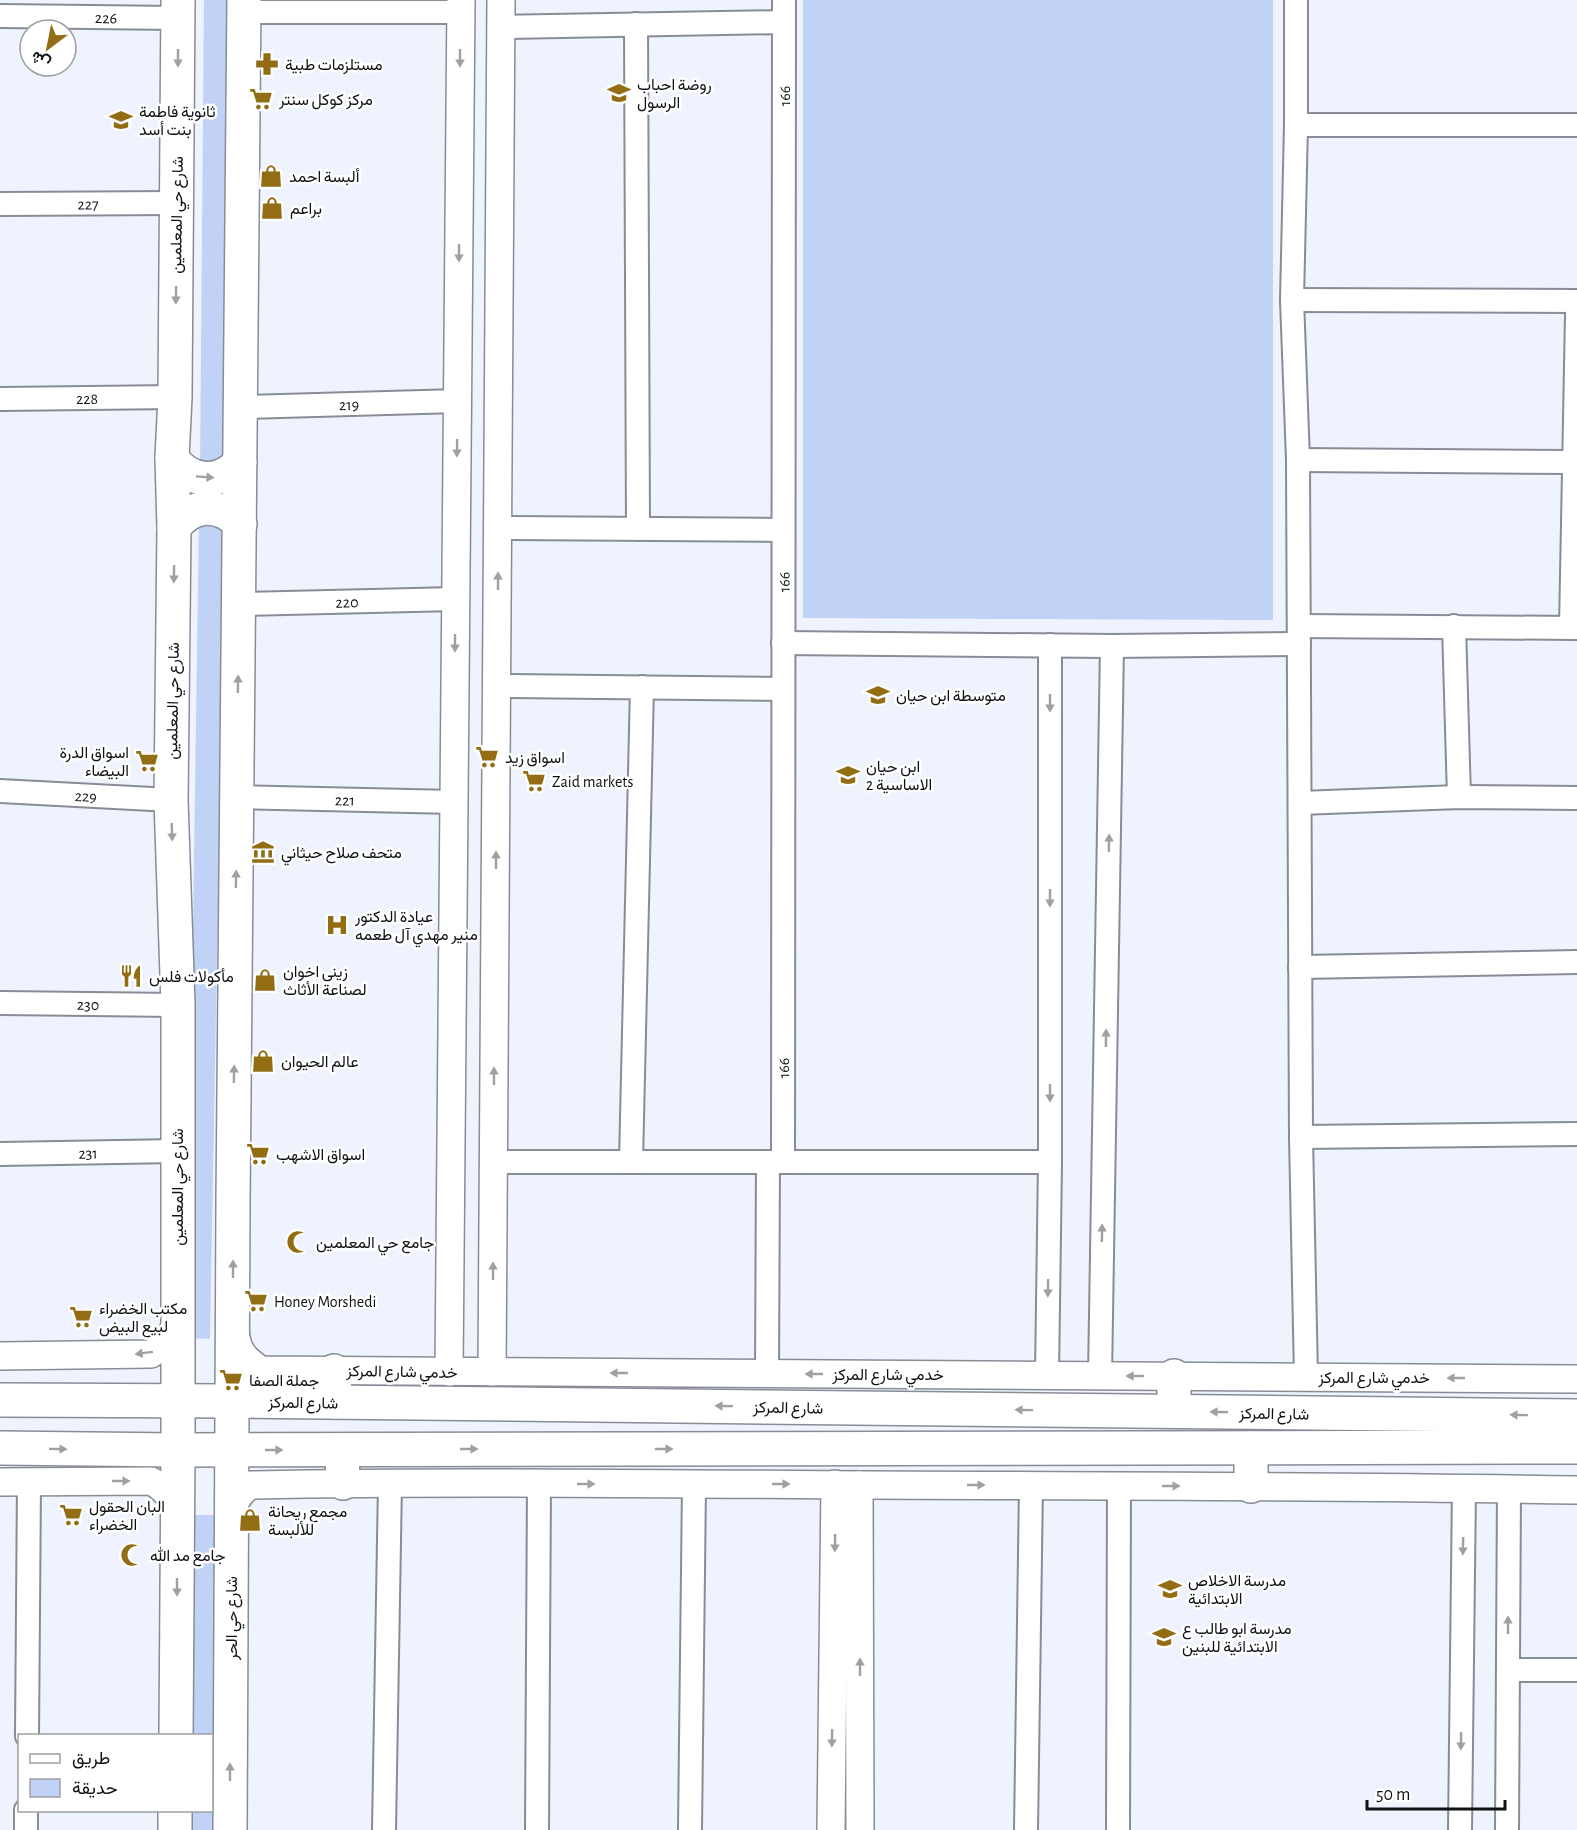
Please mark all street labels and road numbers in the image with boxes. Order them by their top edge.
street label: 226 [95,10,117,26]
street label: 166 [777,86,793,106]
street label: شارع حي المعلمين [168,156,191,274]
street label: 227 [77,196,99,213]
street label: 228 [76,391,98,407]
street label: 219 [339,397,359,413]
street label: 166 [776,572,793,592]
street label: 220 [335,594,359,611]
street label: شارع حي المعلمين [164,642,187,760]
street label: 229 [74,788,97,805]
street label: 221 [335,792,355,809]
street label: 230 [77,997,99,1013]
street label: 166 [776,1058,792,1078]
street label: شارع حي المعلمين [170,1128,191,1246]
street label: 231 [78,1145,98,1162]
street label: خدمي شارع المركز [345,1363,458,1386]
street label: خدمي شارع المركز [831,1367,944,1388]
street label: خدمي شارع المركز [1317,1370,1430,1391]
street label: شارع المركز [267,1394,338,1415]
street label: شارع المركز [752,1399,823,1420]
street label: شارع المركز [1238,1405,1309,1426]
street label: شارع حي الحر [224,1576,245,1661]

